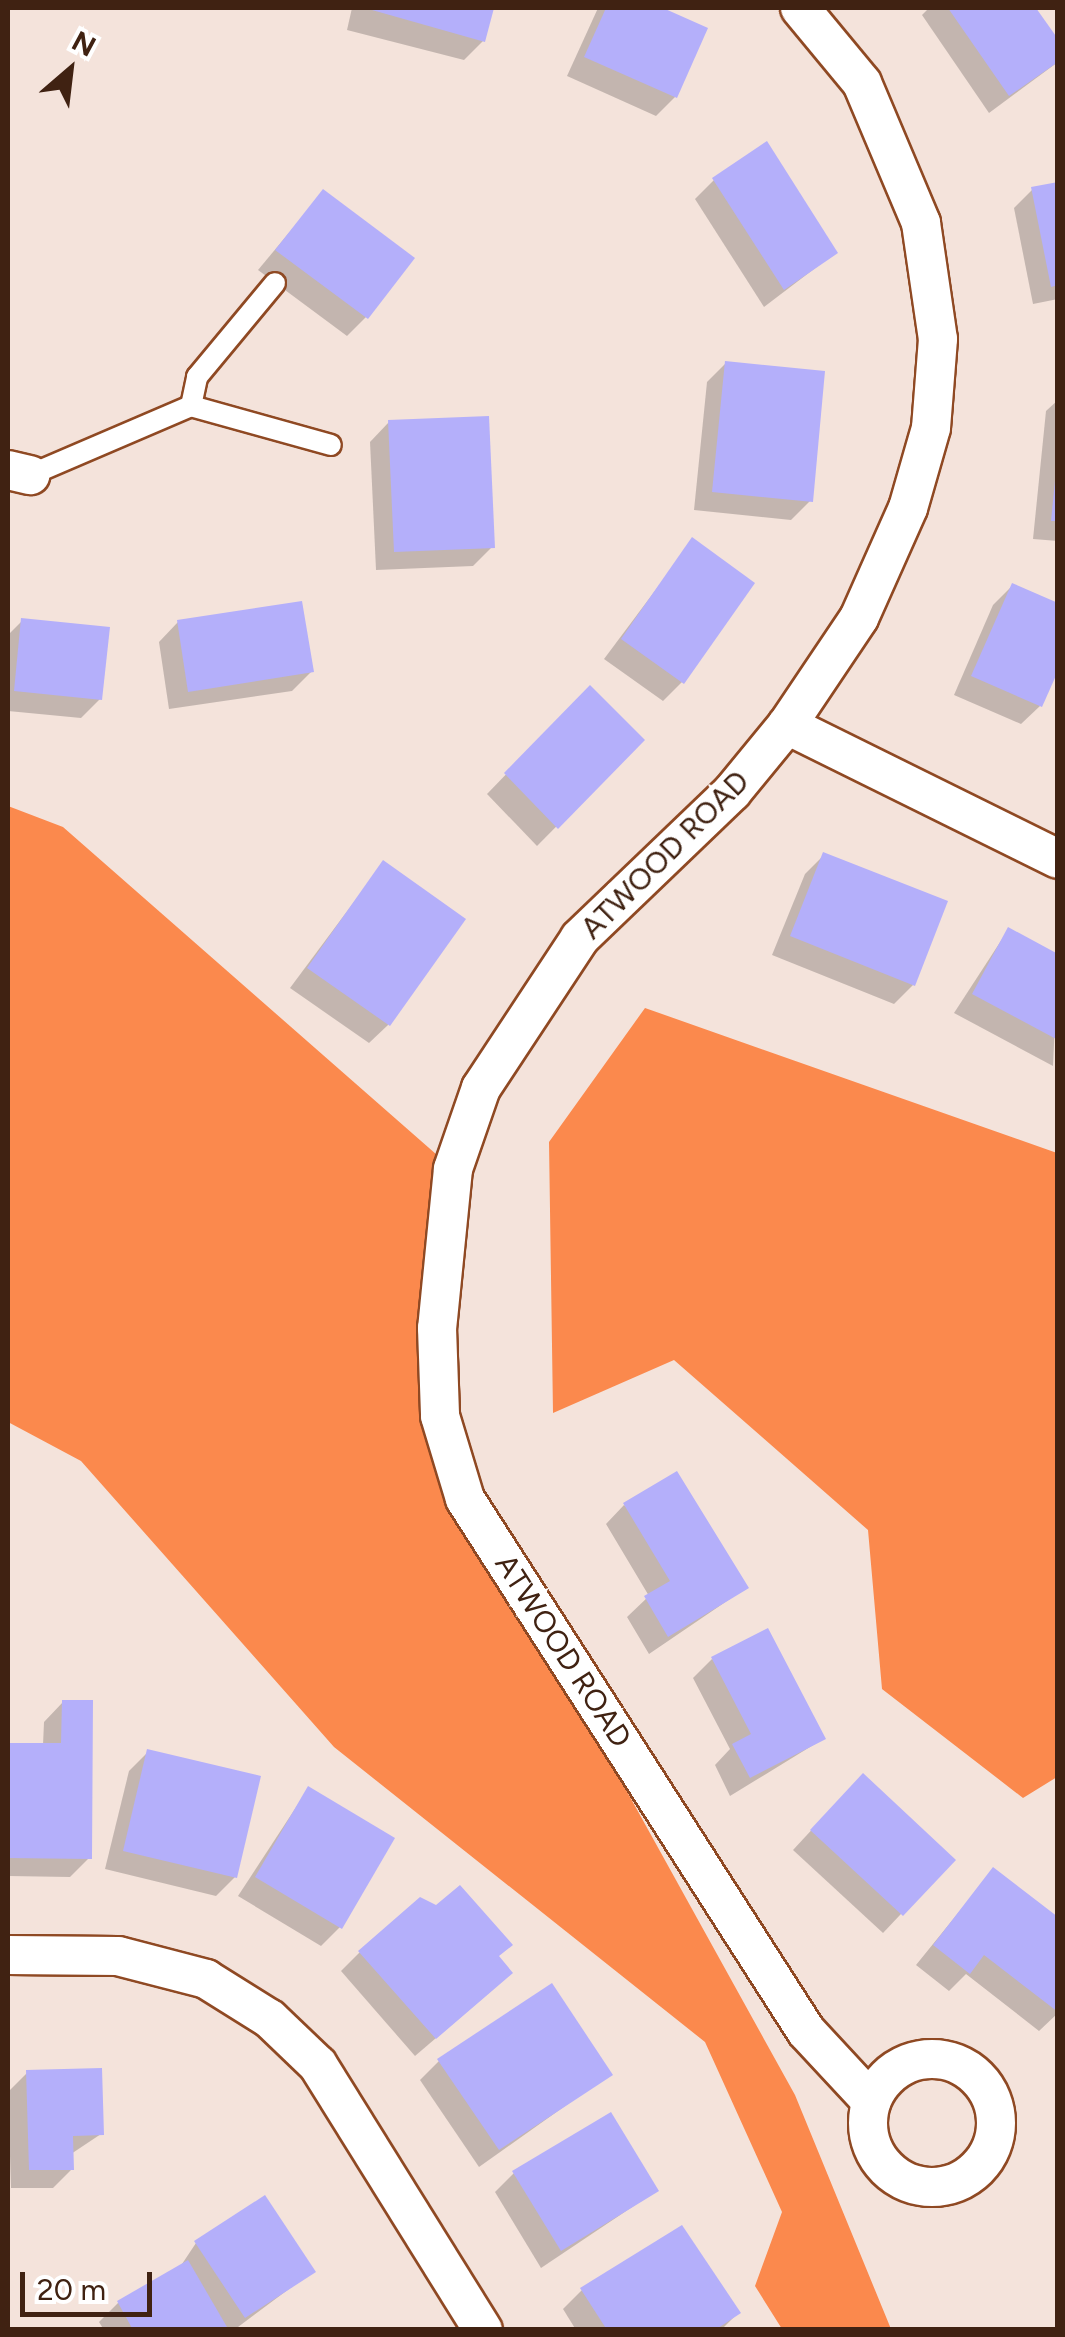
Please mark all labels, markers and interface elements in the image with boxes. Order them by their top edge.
north arrow [20,20,120,120]
text: N [67,23,102,64]
street label: ATWOOD ROAD [573,763,757,947]
street label: ATWOOD ROAD [487,1548,639,1754]
scale bar [25,2252,158,2314]
text: 20 m [37,2271,106,2308]

